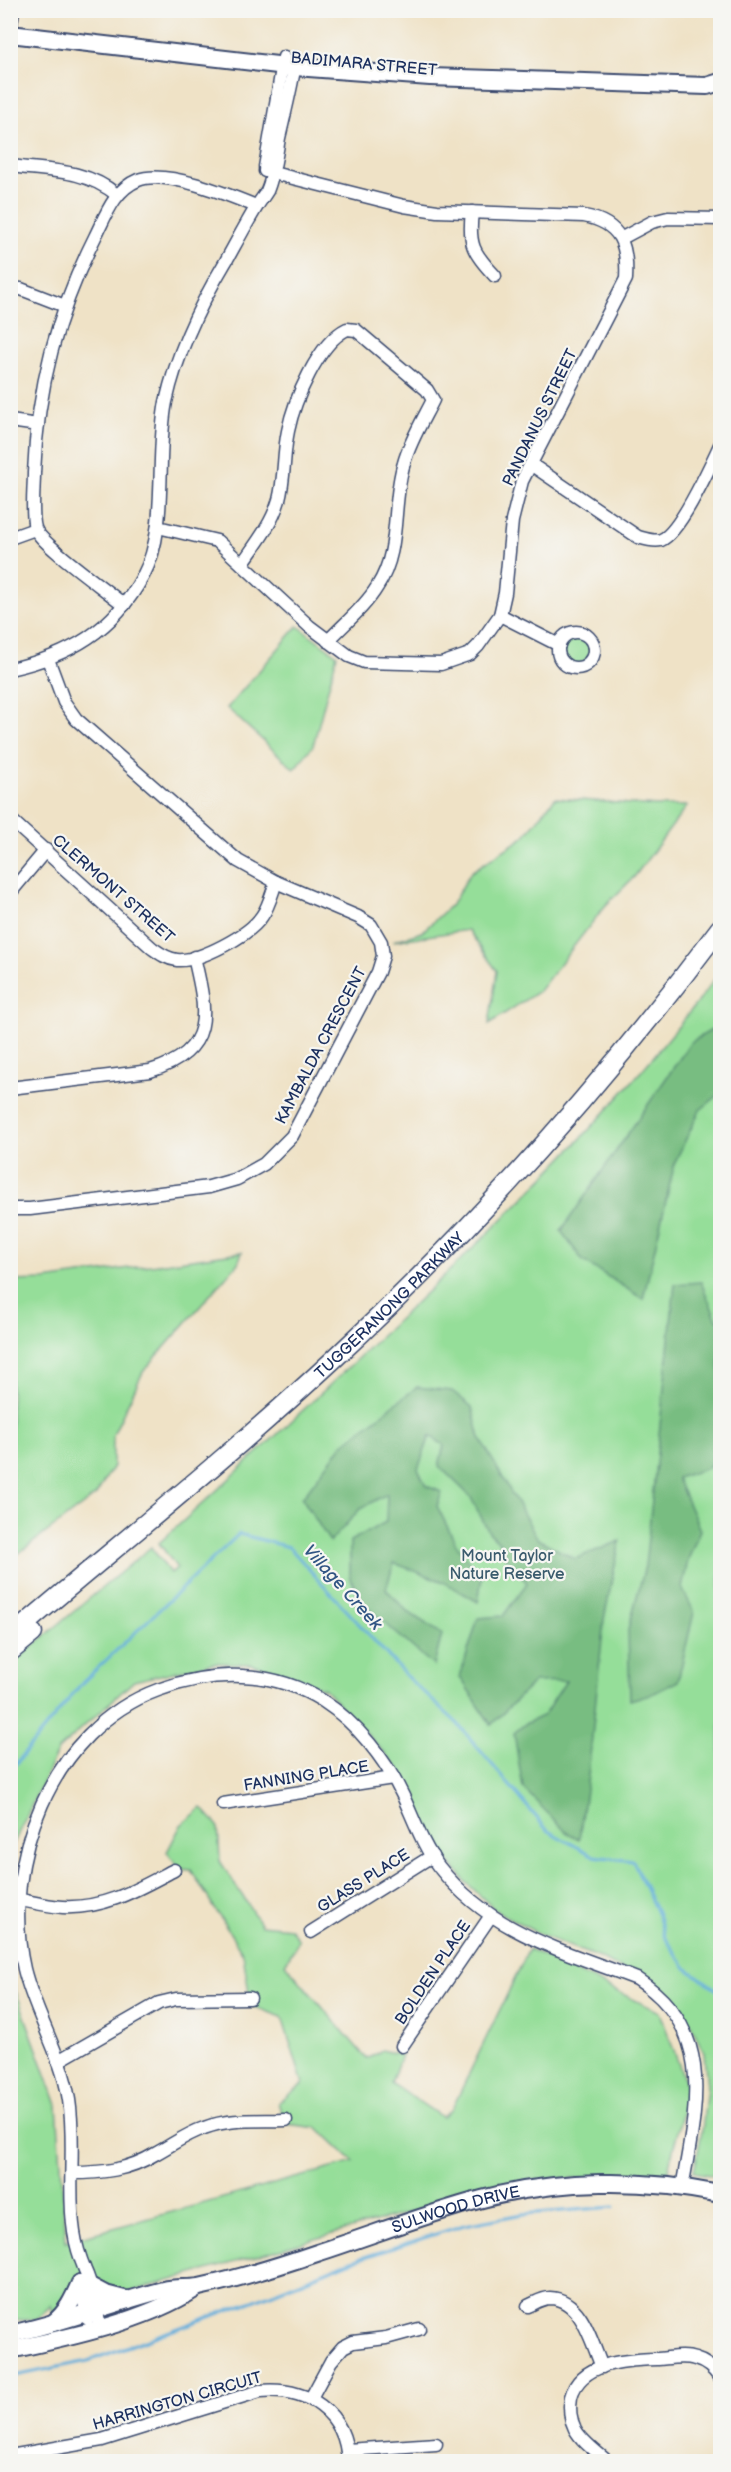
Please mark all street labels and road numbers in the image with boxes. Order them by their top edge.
street label: BADIMARA STREET [290,49,438,80]
street label: PANDANUS STREET [499,346,582,489]
street label: CLERMONT STREET [48,831,178,947]
street label: KAMBALDA CRESCENT [272,963,371,1128]
street label: TUGGERANONG PARKWAY [311,1228,469,1383]
street label: FANNING PLACE [242,1757,370,1796]
street label: GLASS PLACE [314,1845,413,1917]
street label: BOLDEN PLACE [391,1917,475,2028]
street label: SULWOOD DRIVE [390,2183,521,2238]
street label: HARRINGTON CIRCUIT [91,2368,265,2435]

